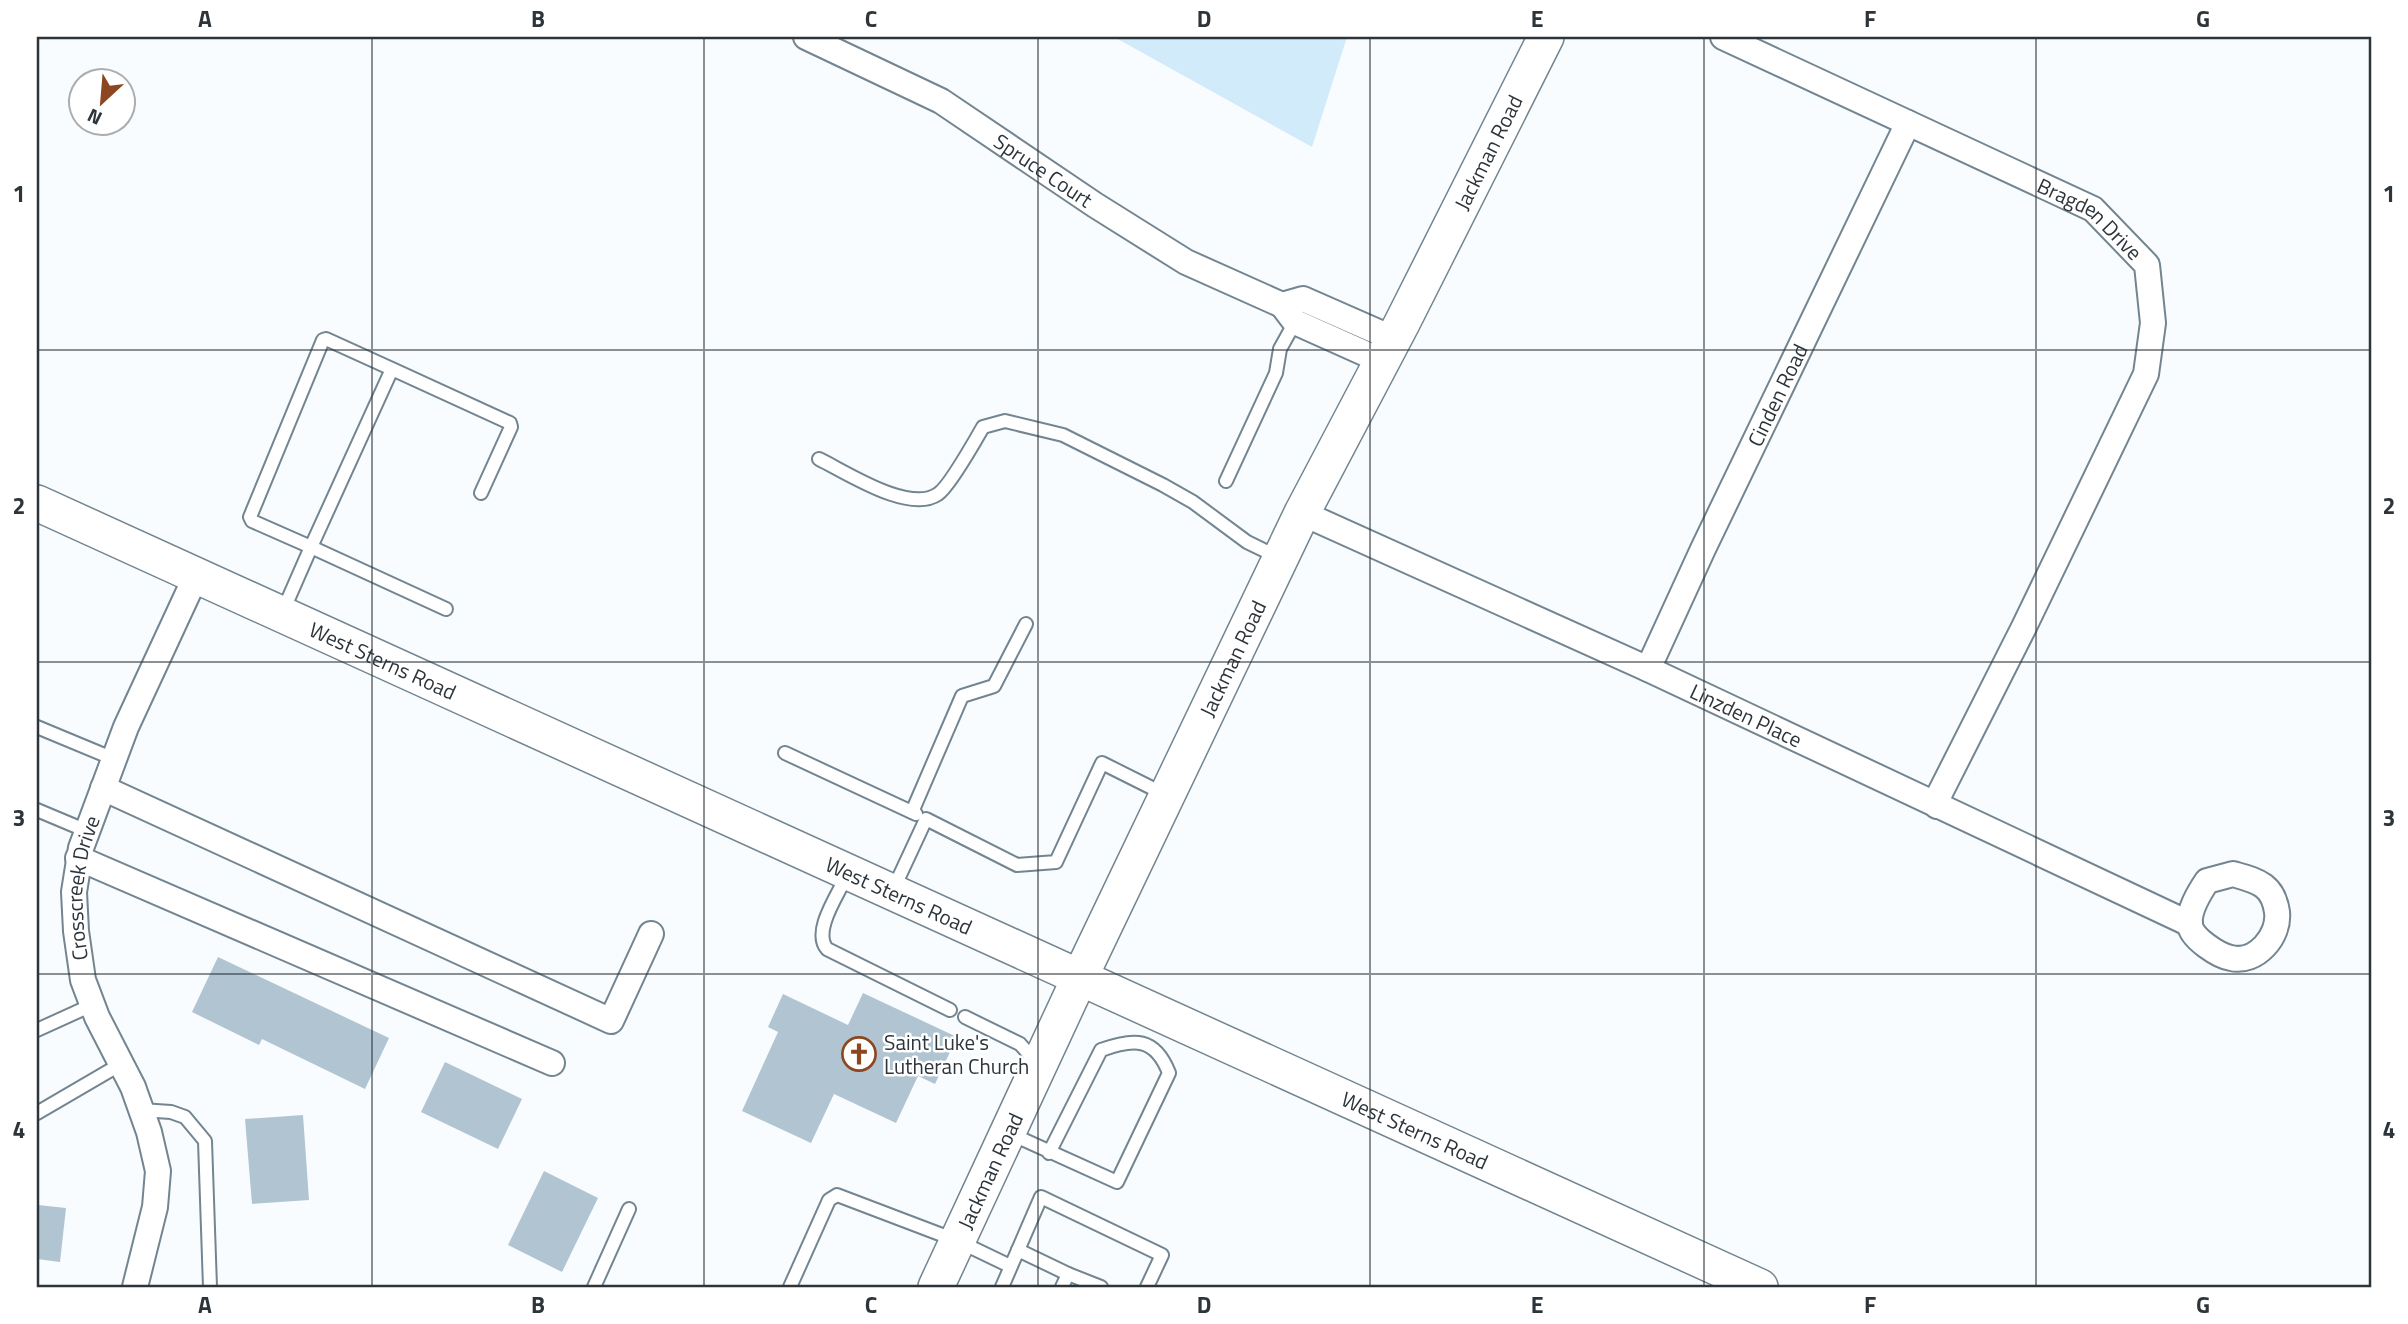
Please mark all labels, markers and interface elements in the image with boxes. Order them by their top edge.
text: A [198,1,212,36]
text: B [531,1,545,36]
text: C [865,1,877,36]
text: D [1197,1,1211,36]
text: E [1531,1,1543,36]
text: F [1864,1,1876,36]
text: G [2196,1,2210,36]
north arrow [66,66,136,136]
street label: Jackman Road [1445,89,1530,215]
text: N [82,102,107,134]
street label: Spruce Court [988,125,1100,215]
street label: Bragden Drive [2032,169,2150,267]
text: 1 [13,176,25,211]
text: 1 [2383,176,2395,211]
street label: Cinden Road [1739,338,1816,452]
text: 2 [13,488,25,523]
text: 2 [2383,488,2395,523]
street label: Jackman Road [1191,595,1274,722]
street label: West Sterns Road [304,613,461,708]
street label: Linzden Place [1685,675,1807,755]
text: 3 [13,800,25,835]
text: 3 [2383,800,2395,835]
street label: Crosscreek Drive [58,811,108,963]
street label: West Sterns Road [820,848,978,943]
place label: Saint Luke's Lutheran Church [884,1026,1029,1082]
church icon: Saint Luke's Lutheran Church [840,1035,878,1073]
street label: West Sterns Road [1336,1083,1494,1177]
street label: Jackman Road [949,1107,1031,1234]
text: 4 [13,1112,25,1147]
text: 4 [2383,1112,2395,1147]
text: A [198,1287,212,1322]
text: B [531,1287,545,1322]
text: C [865,1287,877,1322]
text: D [1197,1287,1211,1322]
text: E [1531,1287,1543,1322]
text: F [1864,1287,1876,1322]
text: G [2196,1287,2210,1322]

